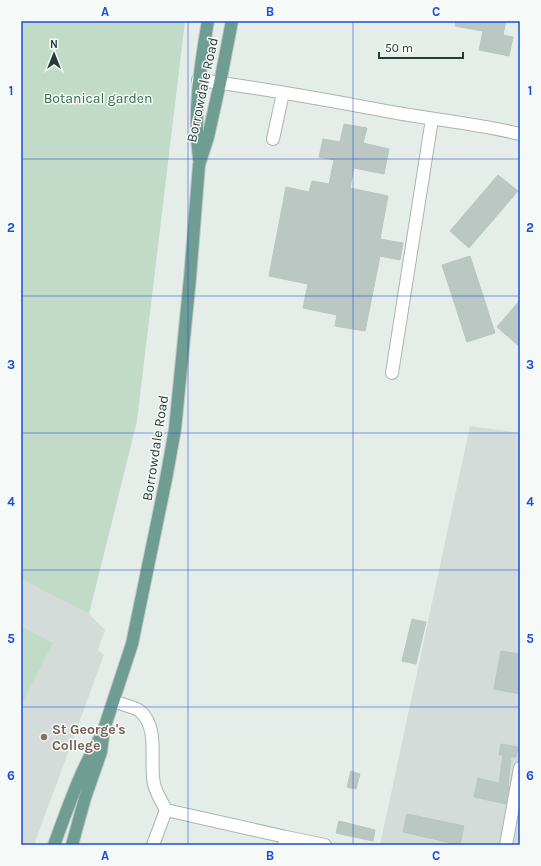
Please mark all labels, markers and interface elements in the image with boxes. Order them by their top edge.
text: A [101,4,109,19]
text: B [266,4,274,19]
text: C [432,4,440,19]
north arrow [34,34,74,74]
scale bar [379,34,463,60]
street label: Borrowdale Road [183,36,222,144]
text: N [50,38,58,51]
text: 50 m [385,41,413,55]
text: 1 [9,83,13,98]
text: 1 [528,83,532,98]
park label: Botanical garden [44,90,152,107]
text: 2 [7,220,15,235]
text: 2 [526,220,534,235]
text: 3 [7,357,15,372]
text: 3 [526,357,534,372]
street label: Borrowdale Road [139,394,172,502]
text: 4 [7,494,15,509]
text: 4 [526,494,534,509]
text: 5 [7,631,15,646]
text: 5 [526,631,534,646]
place label: St George's College [52,721,126,754]
marker: St George's College [39,732,49,742]
text: 6 [7,768,15,783]
text: 6 [526,768,534,783]
text: A [101,848,109,863]
text: B [266,848,274,863]
text: C [432,848,440,863]

